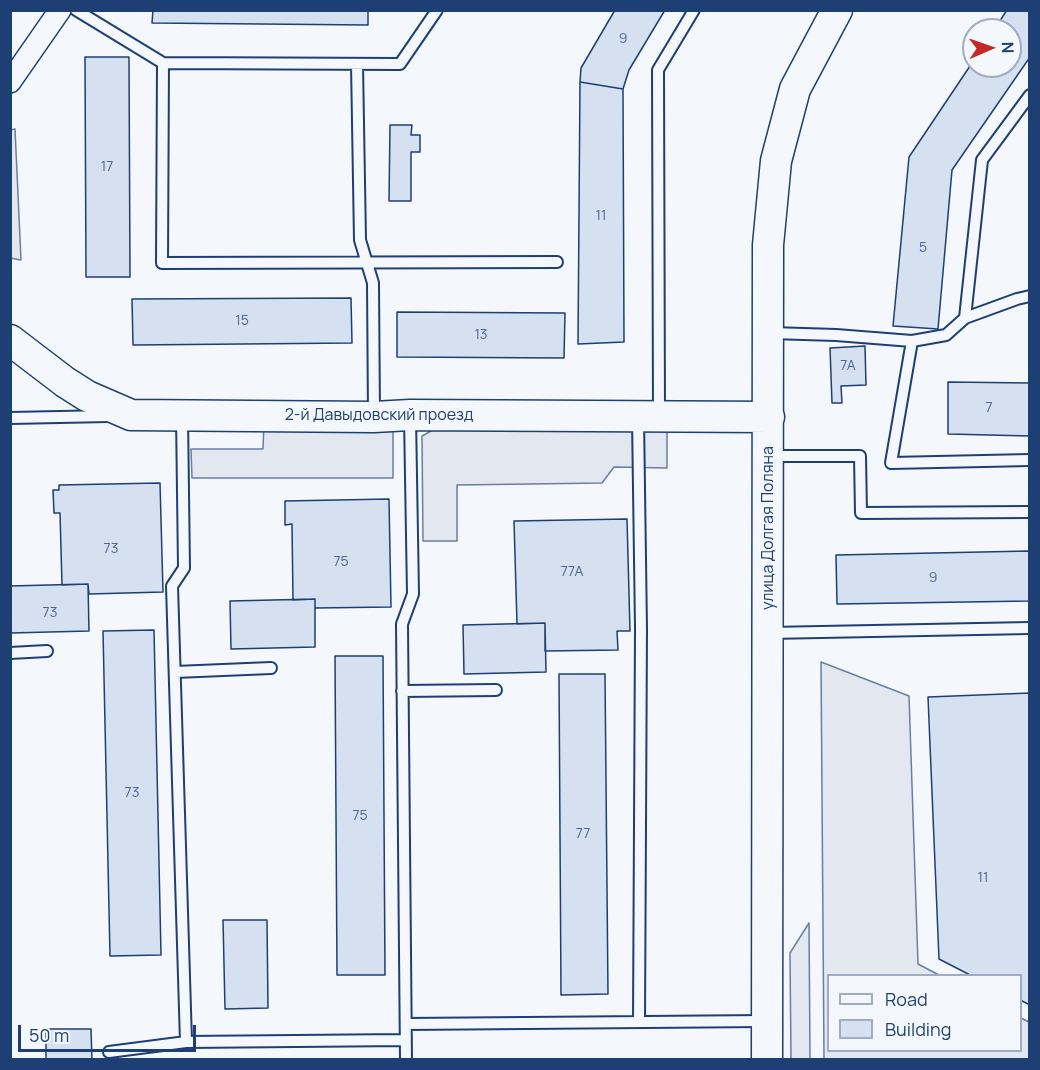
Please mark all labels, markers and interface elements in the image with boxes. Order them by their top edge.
north arrow [962,18,1022,78]
house number: 9 [619,31,627,47]
text: N [997,41,1019,54]
house number: 17 [101,159,113,175]
house number: 11 [596,208,606,224]
house number: 5 [919,240,927,256]
house number: 15 [235,313,249,329]
house number: 13 [474,327,488,343]
house number: 7А [840,358,856,374]
house number: 7 [985,400,993,416]
street label: 2-й Давыдовский проезд [285,406,473,426]
street label: улица Долгая Поляна [759,446,779,610]
house number: 73 [104,541,118,557]
house number: 75 [333,554,349,570]
house number: 77А [561,564,583,580]
house number: 9 [929,570,937,586]
house number: 73 [43,605,57,621]
house number: 73 [125,785,139,801]
house number: 75 [352,808,368,824]
house number: 77 [576,826,590,842]
house number: 11 [978,870,988,886]
legend [827,974,1022,1052]
text: Road [885,987,928,1011]
scale bar [21,1013,200,1051]
text: Building [885,1017,951,1041]
text: 50 m [29,1023,69,1047]

